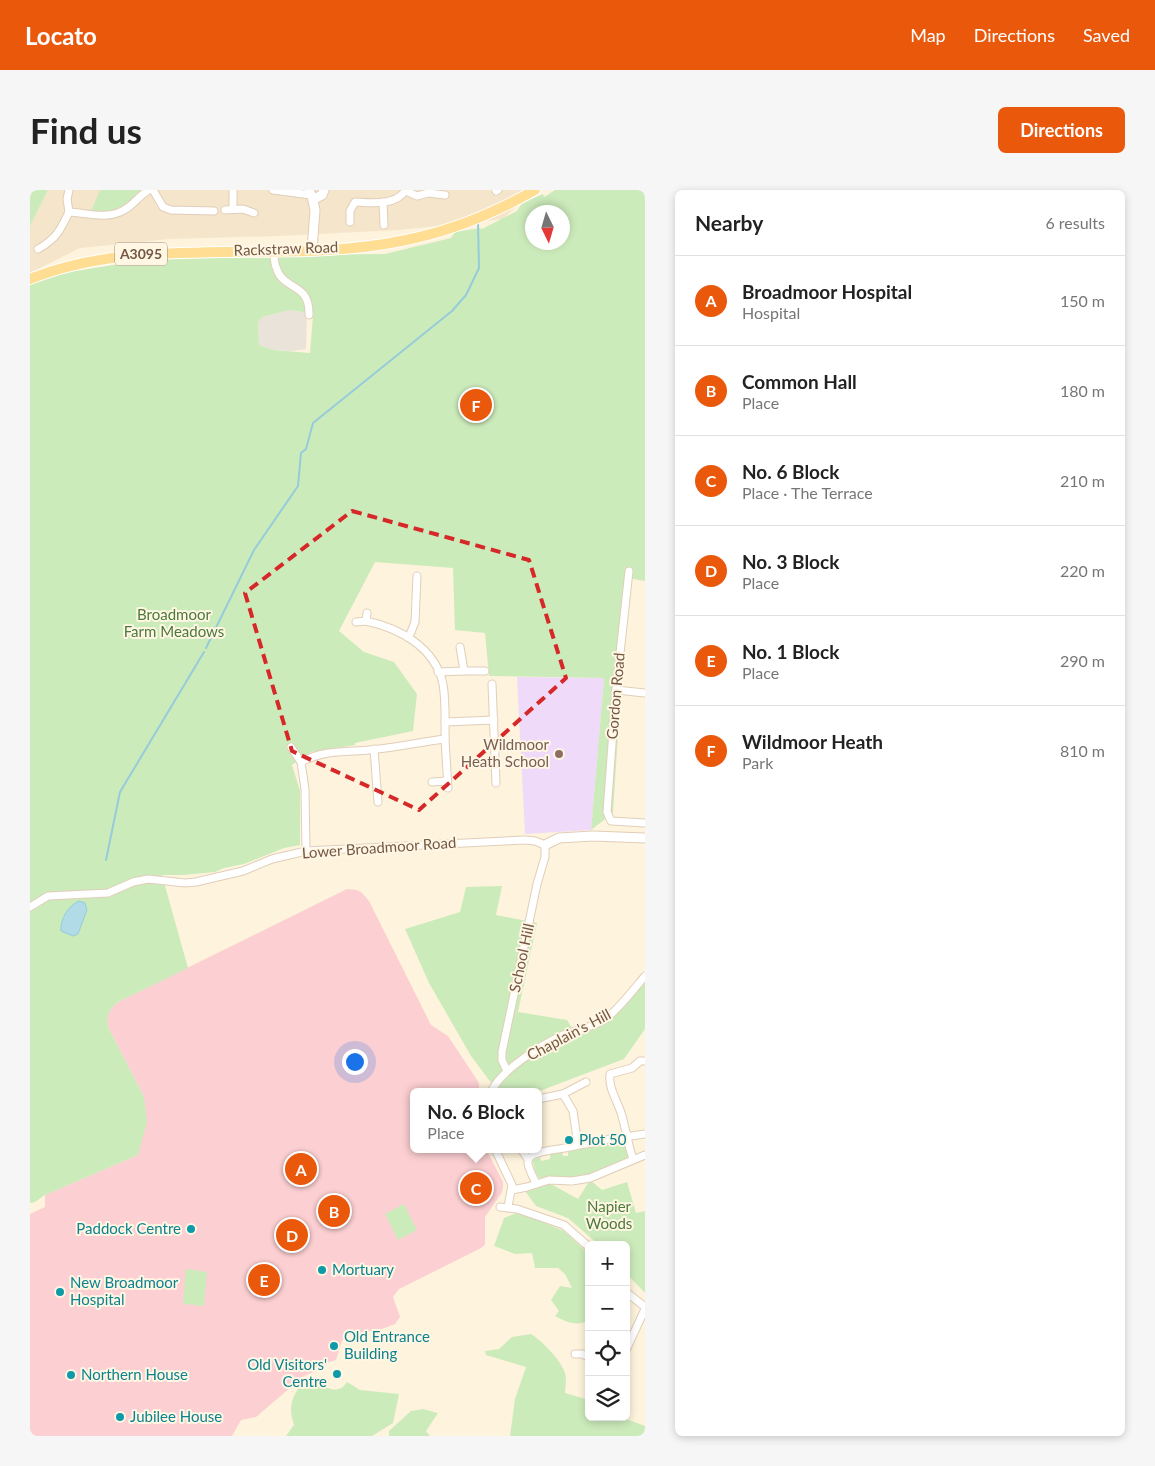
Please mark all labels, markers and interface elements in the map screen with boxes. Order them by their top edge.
text: Locato [25,21,97,50]
text: Map [910,24,946,46]
text: Directions [974,24,1055,46]
text: Saved [1083,24,1130,46]
button: Directions [998,107,1125,153]
text: Find us [30,109,142,151]
north arrow [525,205,570,250]
text: Nearby [695,210,763,235]
text: 6 results [1045,213,1105,232]
street label: Rackstraw Road [233,237,339,259]
road number: A3095 [115,242,167,266]
text: Broadmoor Hospital [742,280,912,303]
text: A [705,291,717,310]
text: 150 m [1060,291,1105,310]
text: Hospital [742,303,800,322]
text: Common Hall [742,370,857,393]
text: B [706,381,716,400]
text: 180 m [1060,381,1105,400]
pin: F [460,386,492,424]
text: Place [742,393,779,412]
text: No. 6 Block [742,460,839,483]
text: C [706,471,716,490]
text: 210 m [1060,471,1105,490]
text: Place · The Terrace [742,483,873,502]
text: No. 3 Block [742,550,839,573]
text: D [705,561,717,580]
text: 220 m [1060,561,1105,580]
text: Place [742,573,779,592]
park label: Broadmoor Farm Meadows [124,605,224,640]
text: No. 1 Block [742,640,839,663]
text: E [706,651,716,670]
text: 290 m [1060,651,1105,670]
street label: Gordon Road [602,652,628,740]
text: Place [742,663,779,682]
text: Wildmoor Heath [742,730,883,753]
place label: Wildmoor Heath School [461,735,550,770]
text: F [706,741,716,760]
text: 810 m [1060,741,1105,760]
marker: Wildmoor Heath School [553,748,565,760]
text: Park [742,753,773,772]
street label: Lower Broadmoor Road [301,833,457,861]
street label: School Hill [505,922,537,994]
street label: Chaplain's Hill [524,1004,614,1064]
your location [342,1049,368,1075]
popup [410,1088,542,1153]
text: No. 6 Block [427,1100,525,1123]
text: Place [427,1123,465,1142]
place label: Plot 50 [579,1130,627,1148]
marker: Plot 50 [563,1134,575,1146]
pin: A [285,1150,317,1188]
pin: C [460,1169,492,1207]
pin: B [318,1192,350,1230]
park label: Napier Woods [586,1197,632,1232]
pin: D [276,1216,308,1254]
place label: Paddock Centre [76,1219,181,1237]
marker: Paddock Centre [185,1223,197,1235]
map controls [585,1241,630,1421]
button: + [585,1241,630,1286]
place label: Mortuary [332,1260,394,1278]
pin: E [248,1261,280,1299]
marker: Mortuary [316,1264,328,1276]
place label: New Broadmoor Hospital [70,1273,179,1308]
marker: New Broadmoor Hospital [54,1286,66,1298]
button: − [585,1286,630,1331]
place label: Old Entrance Building [344,1327,430,1362]
button: locate [585,1331,630,1376]
marker: Old Entrance Building [328,1340,340,1352]
place label: Old Visitors' Centre [247,1355,327,1390]
place label: Northern House [81,1365,188,1383]
marker: Old Visitors' Centre [331,1368,343,1380]
marker: Northern House [65,1369,77,1381]
button: layers [585,1376,630,1421]
place label: Jubilee House [130,1407,222,1425]
marker: Jubilee House [114,1411,126,1423]

